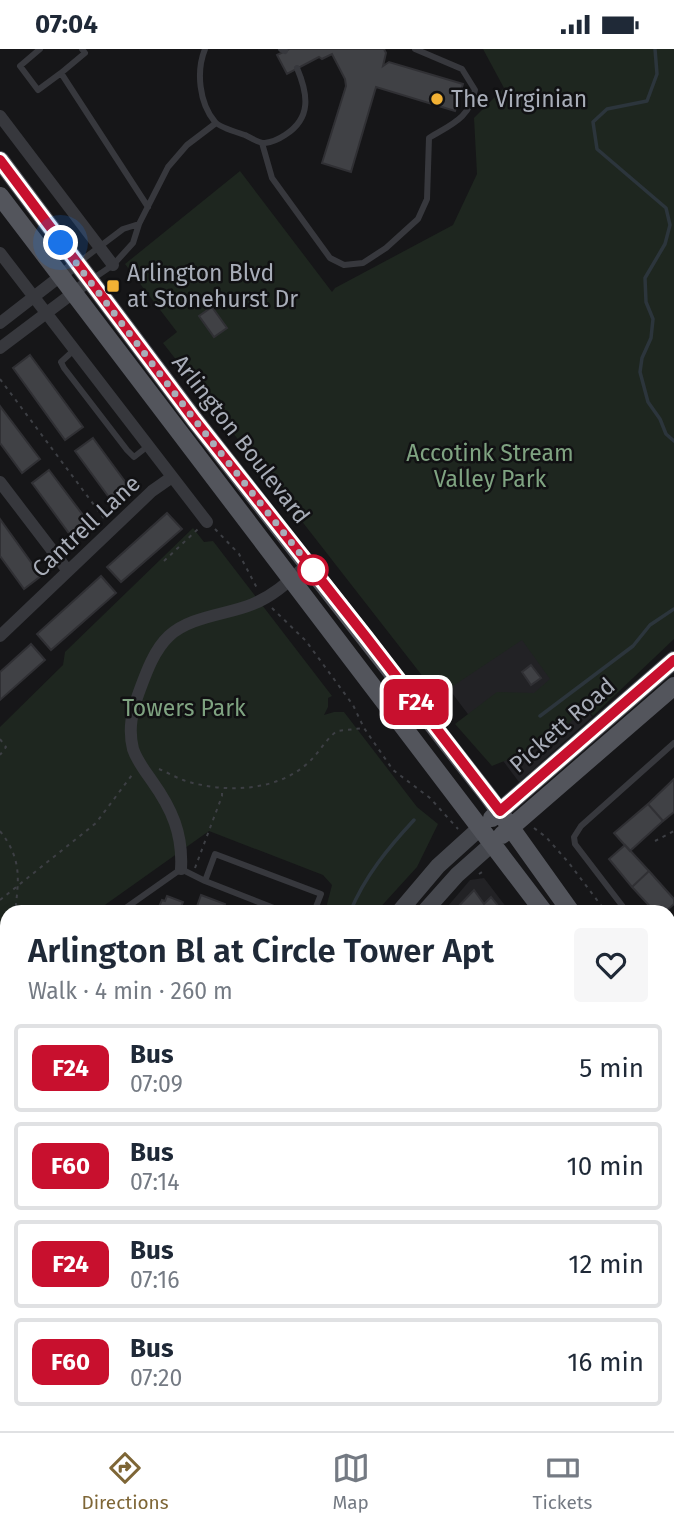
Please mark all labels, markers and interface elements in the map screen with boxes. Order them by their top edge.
text: 07:04 [35,9,98,40]
place label: The Virginian [451,85,587,113]
marker: The Virginian [429,91,445,107]
your location [43,225,78,260]
place label: Arlington Blvd at Stonehurst Dr [127,259,298,313]
marker: Arlington Blvd at Stonehurst Dr [105,278,121,294]
street label: Arlington Boulevard [166,349,316,529]
park label: Accotink Stream Valley Park [406,439,574,493]
street label: Cantrell Lane [26,469,146,583]
unlabelled marker [298,555,328,585]
street label: Pickett Road [503,672,621,778]
line badge: F24 [376,679,456,725]
text: F24 [398,688,434,716]
park label: Towers Park [122,694,246,722]
button: heart [574,928,648,1002]
text: Arlington Bl at Circle Tower Apt [28,931,494,971]
text: Walk · 4 min · 260 m [28,977,233,1005]
text: Bus [130,1039,173,1070]
text: 5 min [579,1053,644,1084]
text: F24 [52,1054,89,1082]
text: 07:09 [130,1070,183,1098]
text: Bus [130,1137,173,1168]
text: 10 min [566,1151,644,1182]
text: F60 [51,1152,90,1180]
text: 07:14 [130,1168,179,1196]
text: Bus [130,1235,173,1266]
text: 12 min [568,1249,644,1280]
text: F24 [52,1250,89,1278]
text: 07:16 [130,1266,179,1294]
text: Bus [130,1333,173,1364]
text: 16 min [567,1347,644,1378]
text: F60 [51,1348,90,1376]
text: 07:20 [130,1364,182,1392]
tab: Directions [81,1449,169,1514]
tab: Map [332,1449,370,1514]
tab: Tickets [533,1449,593,1514]

